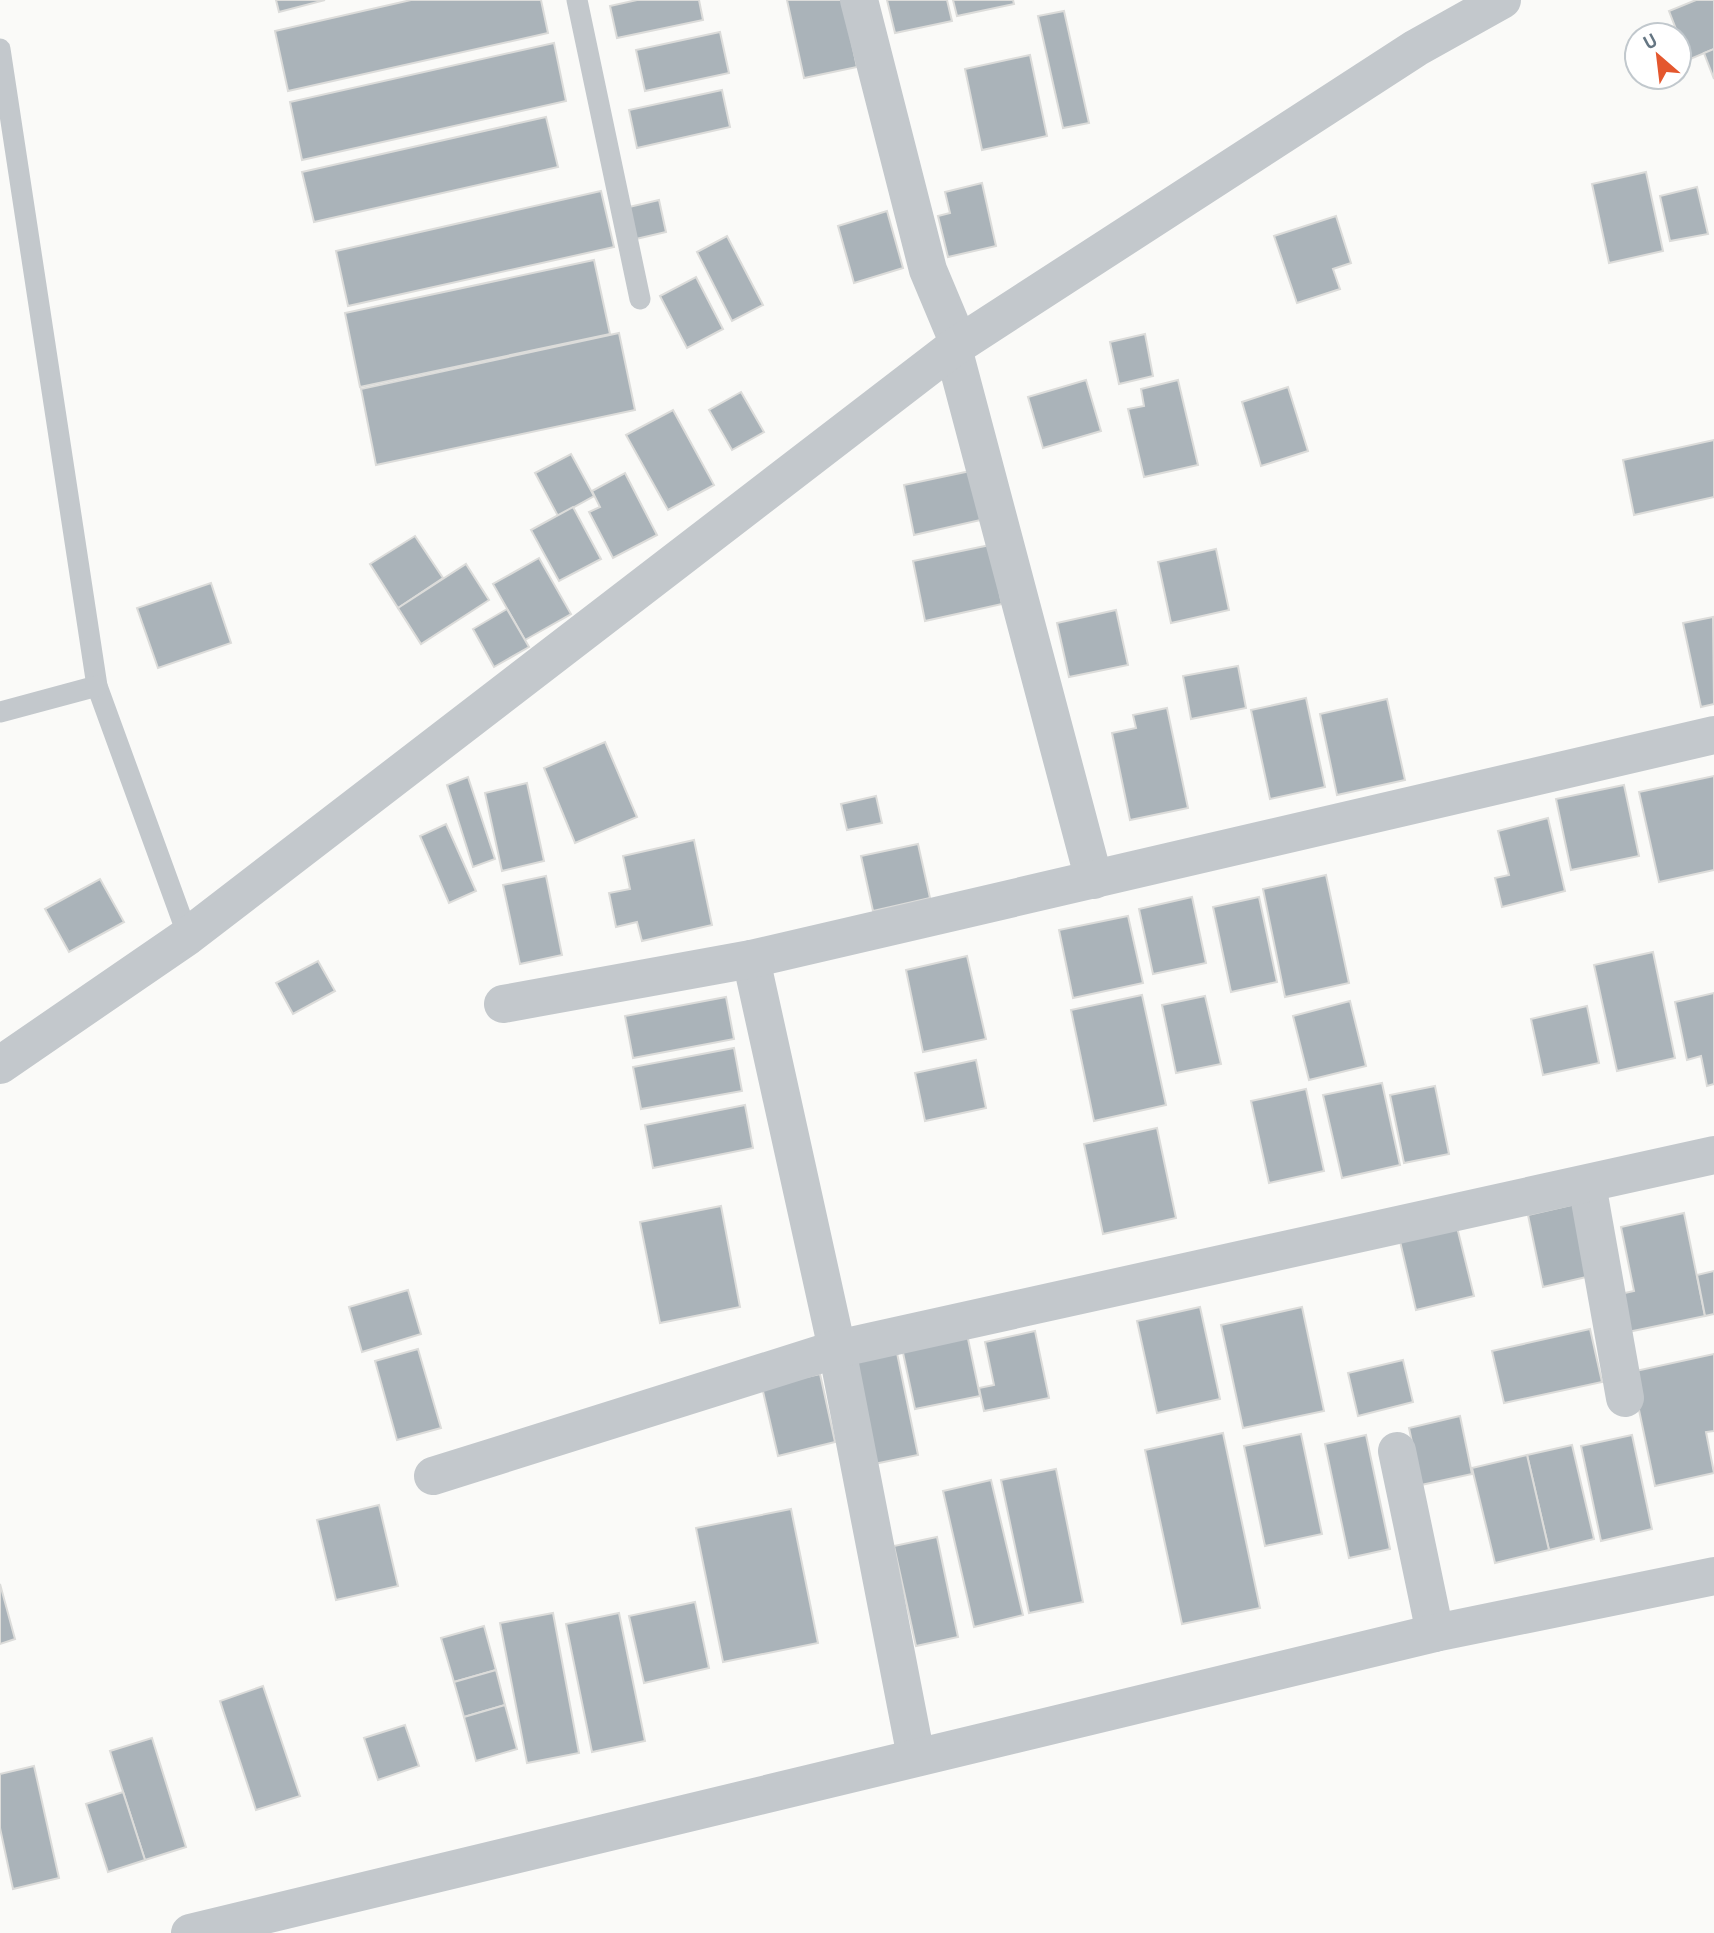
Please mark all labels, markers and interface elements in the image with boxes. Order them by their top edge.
north arrow [1623,21,1693,91]
text: U [1639,28,1661,54]

